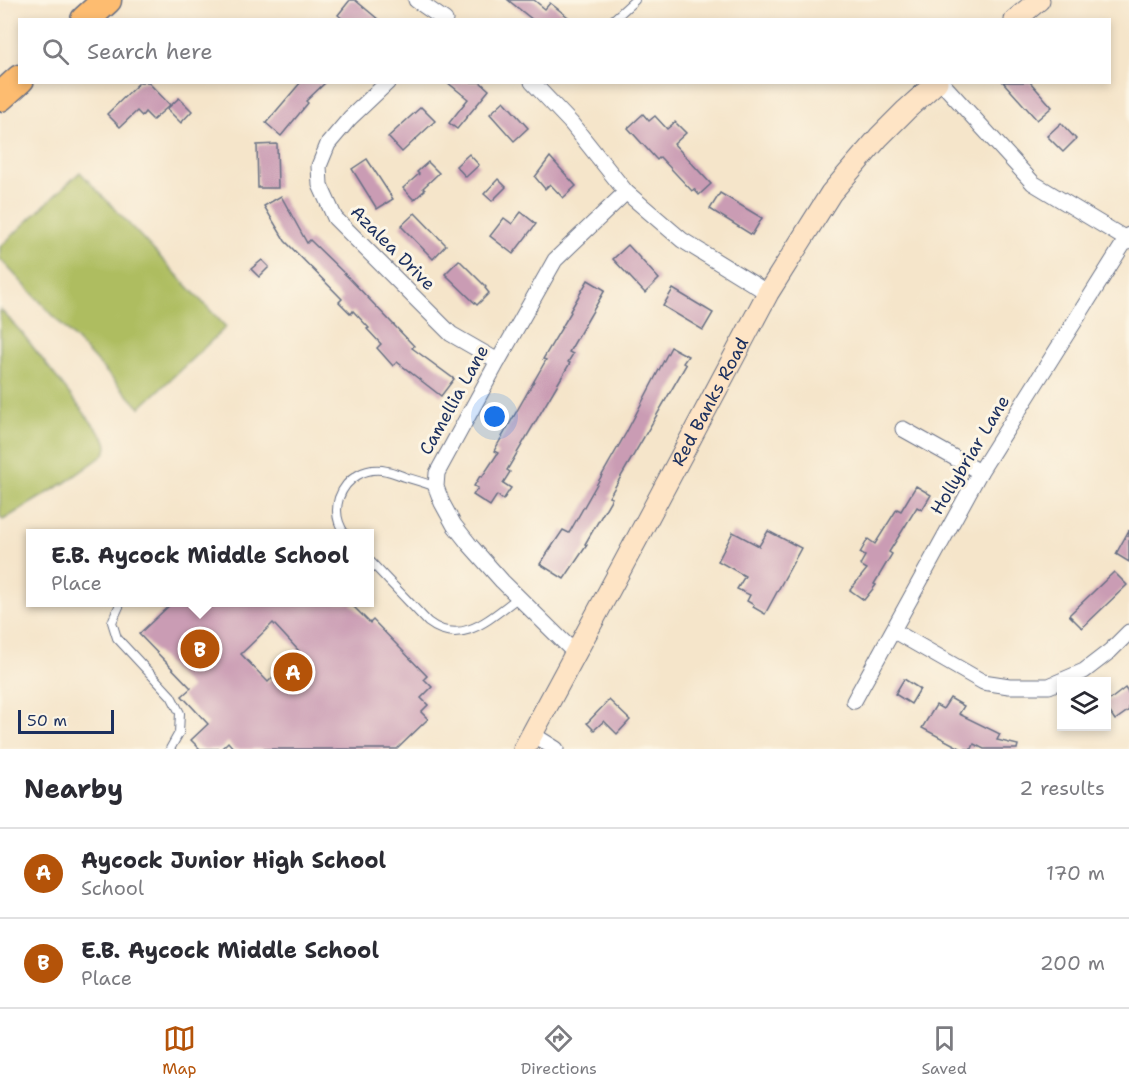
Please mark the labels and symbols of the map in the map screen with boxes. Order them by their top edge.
street label: Azalea Drive [345,200,441,296]
street label: Red Banks Road [666,333,754,470]
street label: Camellia Lane [414,341,494,459]
street label: Hollybriar Lane [925,391,1015,519]
your location [480,402,509,431]
pin: B [180,626,220,672]
pin: A [274,650,312,694]
scale bar [18,707,114,734]

